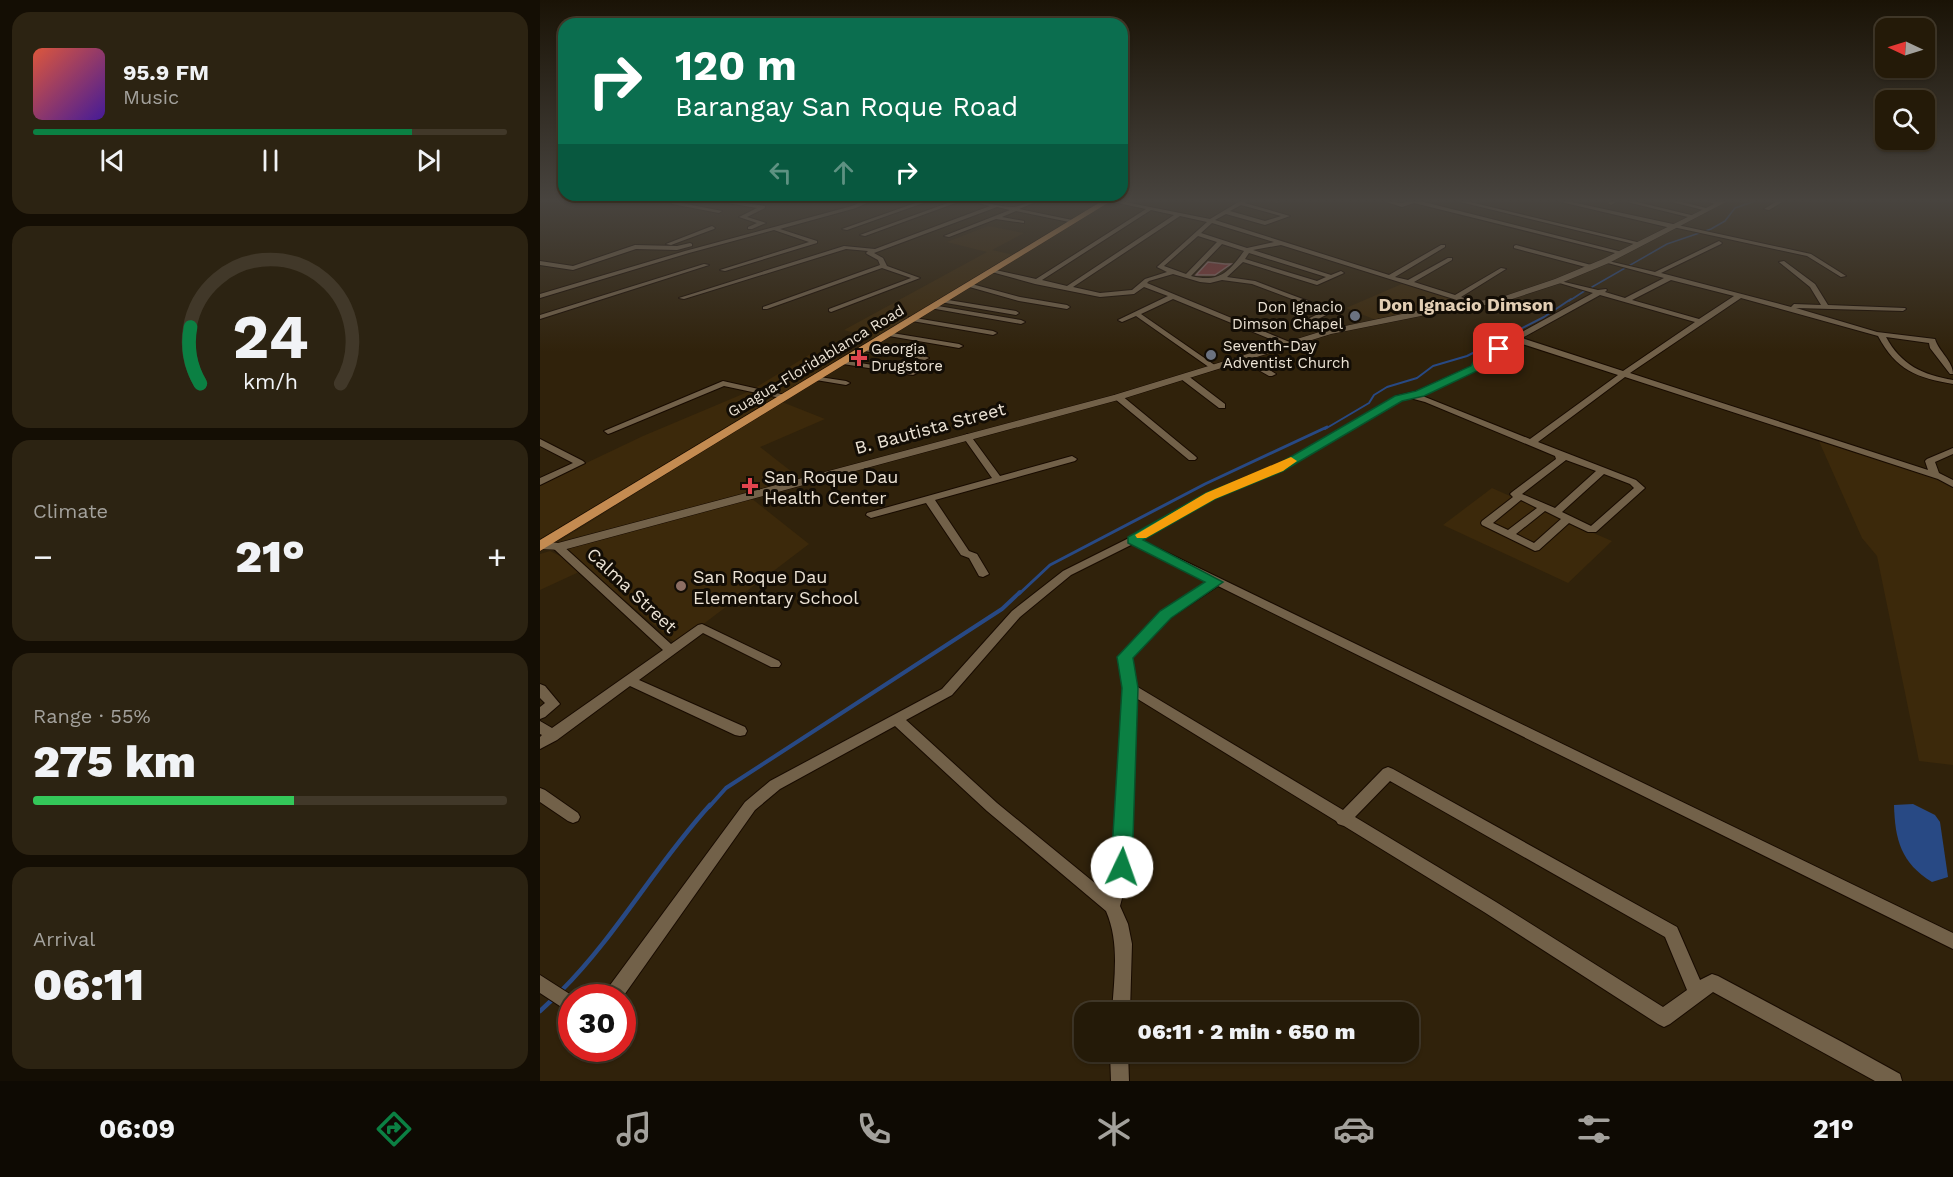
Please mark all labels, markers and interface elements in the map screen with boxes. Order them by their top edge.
north arrow [1875,18,1935,78]
map controls [1875,18,1935,150]
text: 120 m [675,41,797,90]
icon: right [576,42,654,120]
text: 95.9 FM [123,60,209,85]
text: Music [123,85,179,109]
button: search [1875,90,1935,150]
text: Barangay San Roque Road [675,91,1018,123]
icon: previous [96,144,129,177]
icon: pause [254,144,287,177]
icon: next [412,144,445,177]
icon: left [764,156,797,189]
icon: ahead [827,156,860,189]
icon: right [890,156,923,189]
district label: Don Ignacio Dimson [1378,294,1554,315]
place label: Don Ignacio Dimson Chapel [1232,298,1343,333]
text: 24 [232,300,308,373]
street label: Guagua-Floridablanca Road [725,301,907,421]
marker: Don Ignacio Dimson Chapel [1348,309,1362,323]
pin [1473,323,1524,374]
icon: arrive [1482,332,1515,365]
place label: Seventh-Day Adventist Church [1223,337,1350,372]
place label: Georgia Drugstore [871,340,943,375]
marker: Seventh-Day Adventist Church [1204,348,1218,362]
marker: Georgia Drugstore [852,351,866,365]
text: km/h [242,369,298,394]
street label: B. Bautista Street [852,398,1008,458]
place label: San Roque Dau Health Center [764,466,898,508]
marker: San Roque Dau Health Center [741,477,759,495]
text: Climate [33,499,108,523]
text: 21° [235,530,305,583]
text: − [33,537,53,576]
text: + [487,537,507,576]
street label: Calma Street [583,543,682,637]
place label: San Roque Dau Elementary School [693,566,859,608]
marker: San Roque Dau Elementary School [674,579,688,593]
text: Range · 55% [33,704,151,728]
text: 275 km [33,735,196,788]
position arrow [1090,835,1154,899]
text: Arrival [33,927,95,951]
text: 06:11 [33,958,144,1011]
speed limit sign: 30 [558,984,636,1062]
text: 06:11 · 2 min · 650 m [1138,1019,1355,1044]
icon: directions [373,1108,415,1150]
icon: music [613,1108,655,1150]
icon: phone [853,1108,895,1150]
icon: climate [1093,1108,1135,1150]
icon: car [1333,1108,1375,1150]
icon: filters [1573,1108,1615,1150]
text: 06:09 [99,1113,175,1145]
text: 21° [1813,1113,1854,1145]

